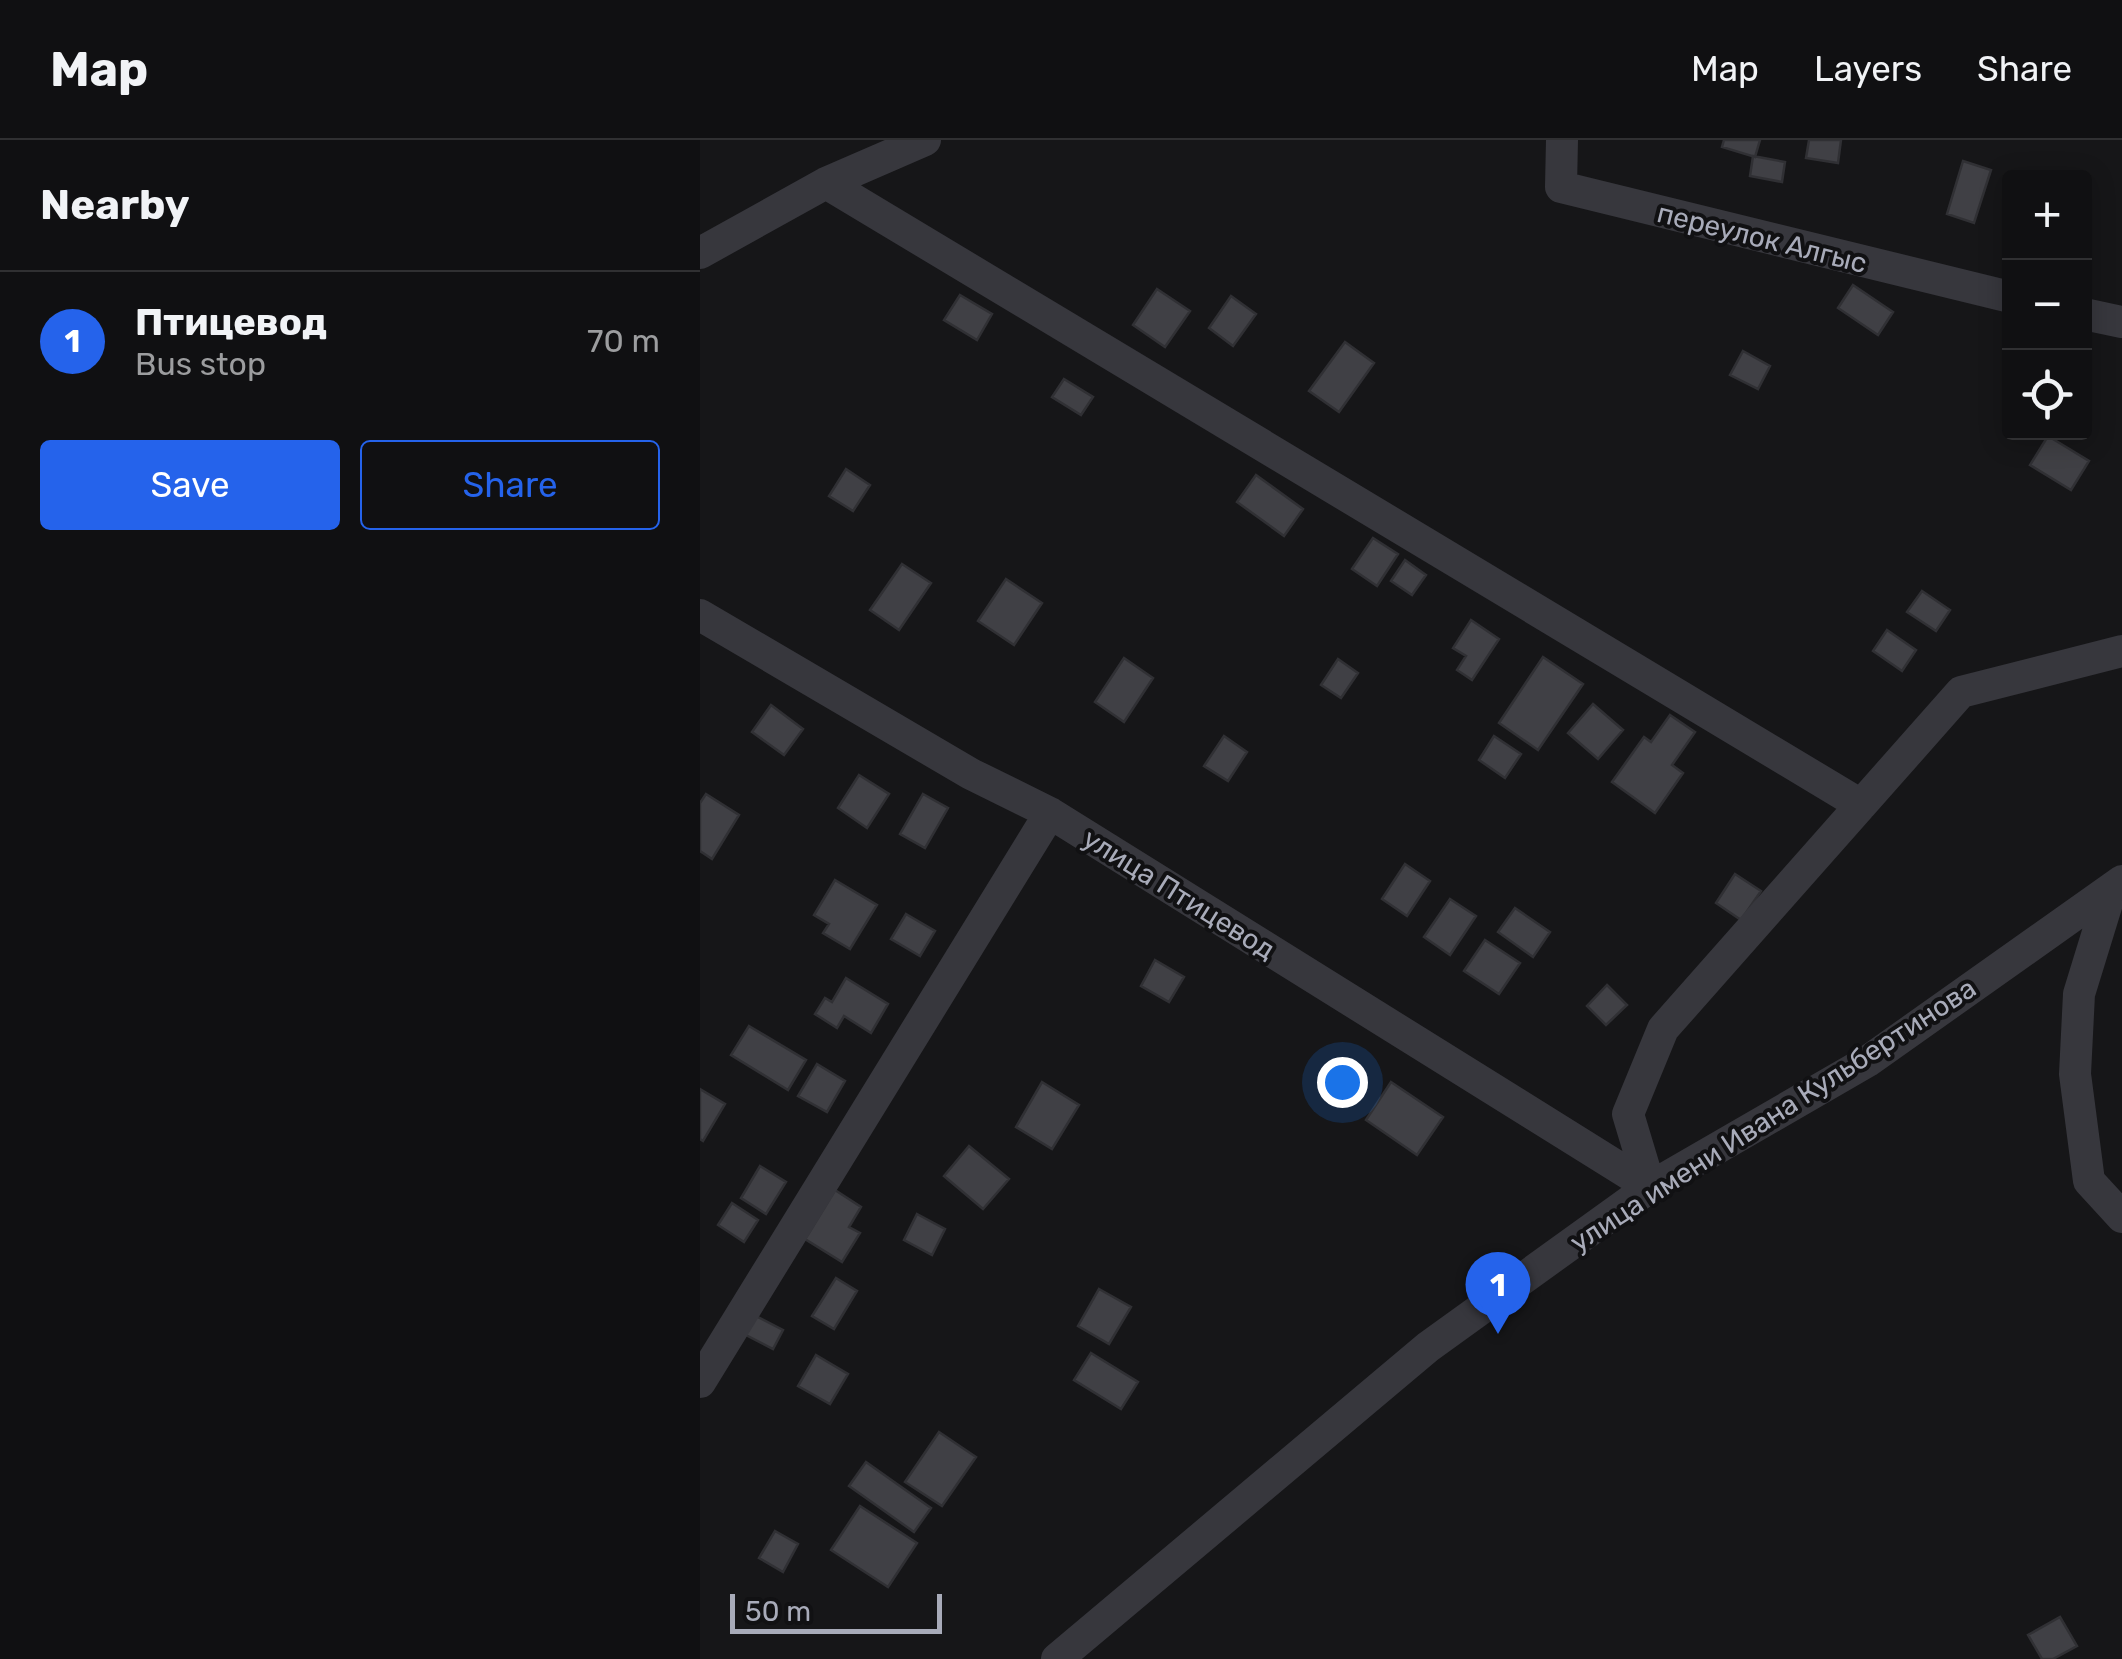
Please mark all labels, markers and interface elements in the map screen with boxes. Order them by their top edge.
text: Map [50,41,148,98]
text: Map [1691,48,1759,90]
text: Layers [1814,48,1922,90]
text: Share [1977,48,2072,90]
map controls [2002,170,2092,440]
button: + [2002,170,2092,260]
text: Nearby [40,180,190,230]
street label: переулок Алгыс [1654,196,1870,280]
button: − [2002,260,2092,350]
text: Птицевод [135,299,327,345]
text: 1 [65,322,80,360]
text: 70 m [587,322,660,360]
text: Bus stop [135,345,266,383]
button: locate [2002,350,2092,440]
button: Save [40,440,340,530]
button: Share [360,440,660,530]
street label: улица Птицевод [1077,822,1281,966]
street label: улица имени Ивана Кульбертинова [1564,971,1982,1259]
your location [1317,1057,1368,1108]
pin: 1 [1466,1252,1530,1334]
scale bar [730,1589,942,1634]
text: 50 m [745,1595,811,1628]

